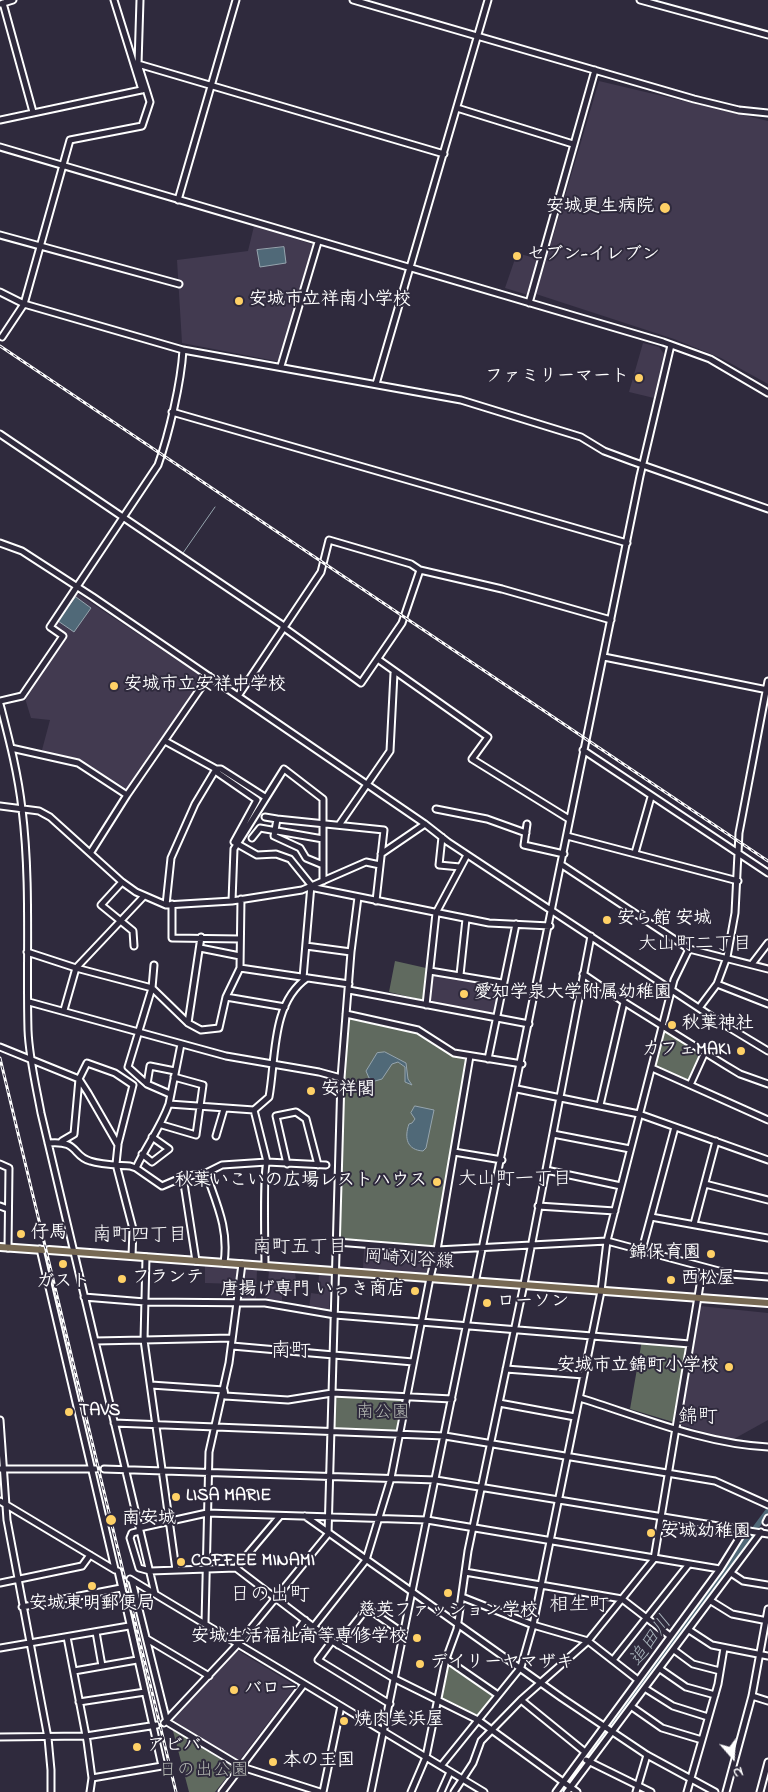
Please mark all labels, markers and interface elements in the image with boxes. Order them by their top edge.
place label: 安城更生病院 [546,197,654,219]
marker: 安城更生病院 [658,201,672,215]
place label: セブン-イレブン [527,245,660,267]
marker: セブン-イレブン [511,250,523,262]
place label: 安城市立祥南小学校 [249,290,411,312]
marker: 安城市立祥南小学校 [233,295,245,307]
place label: ファミリーマート [485,367,629,389]
marker: ファミリーマート [633,372,645,384]
place label: 安城市立安祥中学校 [124,675,286,697]
marker: 安城市立安祥中学校 [108,680,120,692]
place label: 安ら館 安城 [617,909,711,931]
marker: 安ら館 安城 [601,914,613,926]
district label: 大山町二丁目 [638,935,752,957]
place label: 愛知学泉大学附属幼稚園 [474,983,672,1005]
marker: 愛知学泉大学附属幼稚園 [458,988,470,1000]
place label: 秋葉神社 [682,1014,754,1036]
marker: 秋葉神社 [666,1019,678,1031]
place label: カフェMAKI [642,1040,731,1062]
marker: カフェMAKI [735,1045,747,1057]
place label: 安祥閣 [321,1080,375,1102]
marker: 安祥閣 [305,1085,317,1097]
district label: 大山町一丁目 [458,1170,572,1192]
place label: 秋葉いこいの広場レストハウス [175,1171,427,1193]
marker: 秋葉いこいの広場レストハウス [431,1176,443,1188]
place label: 仔馬 [31,1223,67,1245]
district label: 南町四丁目 [93,1226,187,1248]
marker: 仔馬 [15,1228,27,1240]
district label: 南町五丁目 [253,1238,347,1260]
place label: 錦保育園 [629,1243,701,1265]
street label: 岡崎刈谷線 [363,1247,455,1275]
marker: 錦保育園 [705,1248,717,1260]
marker: ガスト [57,1258,69,1270]
place label: フランテ [132,1268,204,1290]
place label: 西松屋 [681,1269,735,1291]
place label: ガスト [36,1272,90,1294]
marker: フランテ [116,1273,128,1285]
marker: 西松屋 [665,1274,677,1286]
place label: 唐揚げ専門 いっき商店 [221,1280,405,1302]
marker: 唐揚げ専門 いっき商店 [409,1285,421,1297]
place label: ローソン [497,1292,569,1314]
marker: ローソン [481,1297,493,1309]
district label: 南町 [271,1341,311,1365]
place label: 安城市立錦町小学校 [557,1356,719,1378]
marker: 安城市立錦町小学校 [723,1361,735,1373]
place label: TAVS [79,1401,120,1423]
park label: 南公園 [356,1403,410,1425]
marker: TAVS [63,1406,75,1418]
district label: 錦町 [678,1407,718,1431]
place label: LISA MARIE [186,1486,271,1508]
marker: LISA MARIE [170,1491,182,1503]
place label: 南安城 [122,1509,176,1531]
marker: 南安城 [104,1513,118,1527]
place label: 安城幼稚園 [661,1522,751,1544]
marker: 安城幼稚園 [645,1527,657,1539]
place label: COFFEE MINAMI [191,1551,315,1573]
marker: COFFEE MINAMI [175,1556,187,1568]
marker: 安城東明郵便局 [86,1580,98,1592]
district label: 日の出町 [230,1585,310,1609]
marker: 慈英ファッション学校 [442,1587,454,1599]
place label: 安城東明郵便局 [29,1594,155,1616]
district label: 相生町 [549,1595,609,1619]
place label: 慈英ファッション学校 [358,1601,538,1623]
water label: 追田川 [626,1612,678,1672]
place label: 安城生活福祉高等専修学校 [191,1627,407,1649]
marker: 安城生活福祉高等専修学校 [411,1632,423,1644]
place label: デイリーヤマザキ [430,1653,574,1675]
marker: デイリーヤマザキ [414,1658,426,1670]
place label: バロー [244,1679,298,1701]
marker: バロー [228,1684,240,1696]
place label: 焼肉美浜屋 [354,1710,444,1732]
marker: 焼肉美浜屋 [338,1715,350,1727]
north arrow [708,1732,758,1782]
place label: アビバ [147,1736,201,1758]
marker: アビバ [131,1741,143,1753]
place label: 本の王国 [283,1751,355,1773]
marker: 本の王国 [267,1756,279,1768]
text: N [730,1760,746,1783]
park label: 日の出公園 [159,1761,249,1783]

